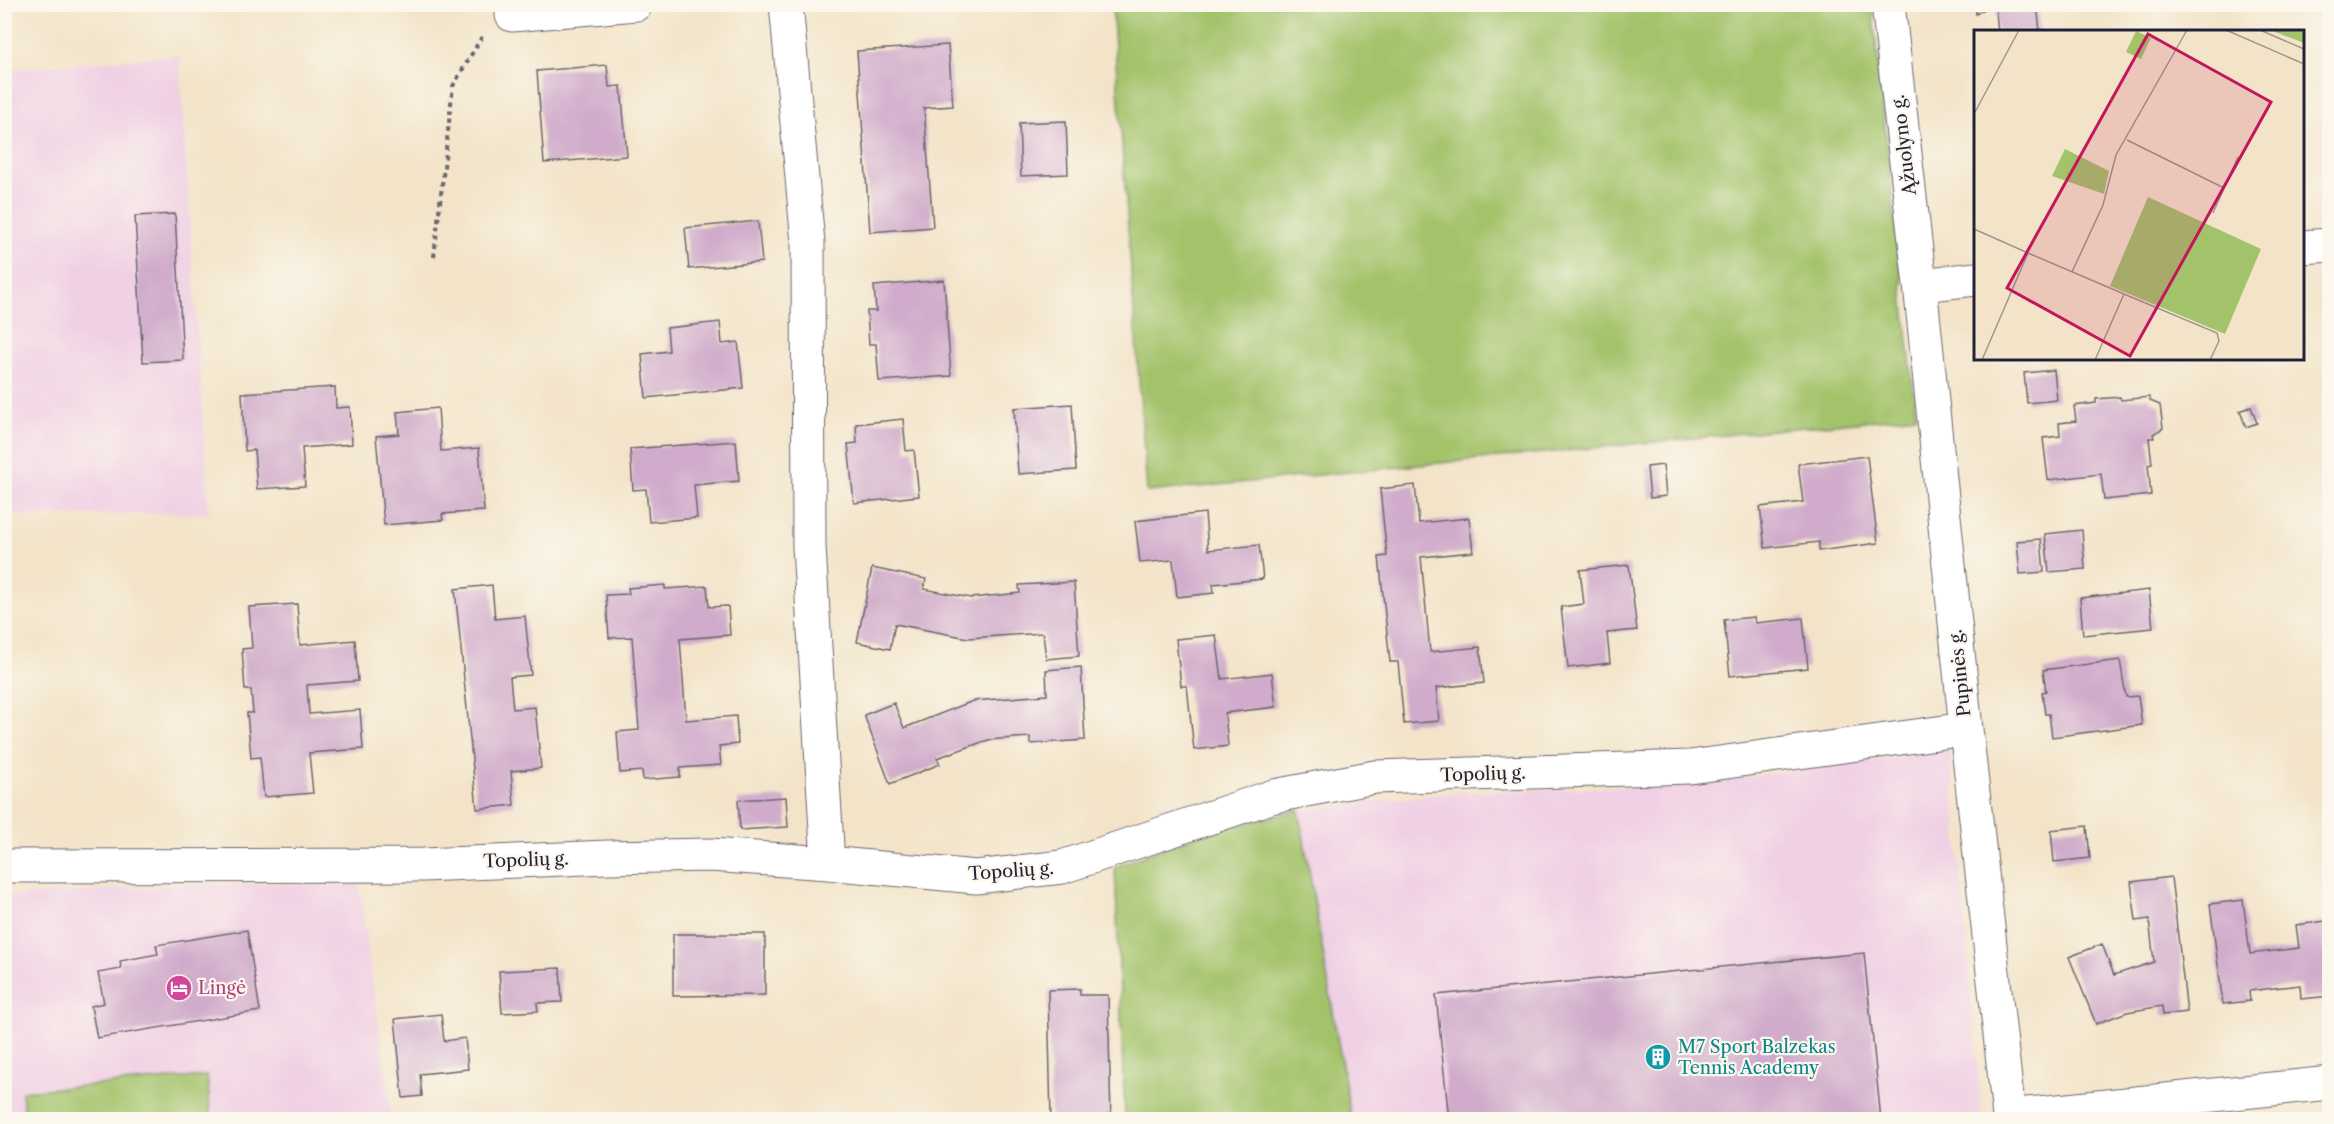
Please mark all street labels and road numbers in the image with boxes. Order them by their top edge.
street label: Ąžuolyno g. [1887,93,1921,198]
street label: Pupinės g. [1944,628,1976,718]
street label: Topolių g. [1440,762,1526,786]
street label: Topolių g. [483,848,569,872]
street label: Topolių g. [968,857,1054,885]

